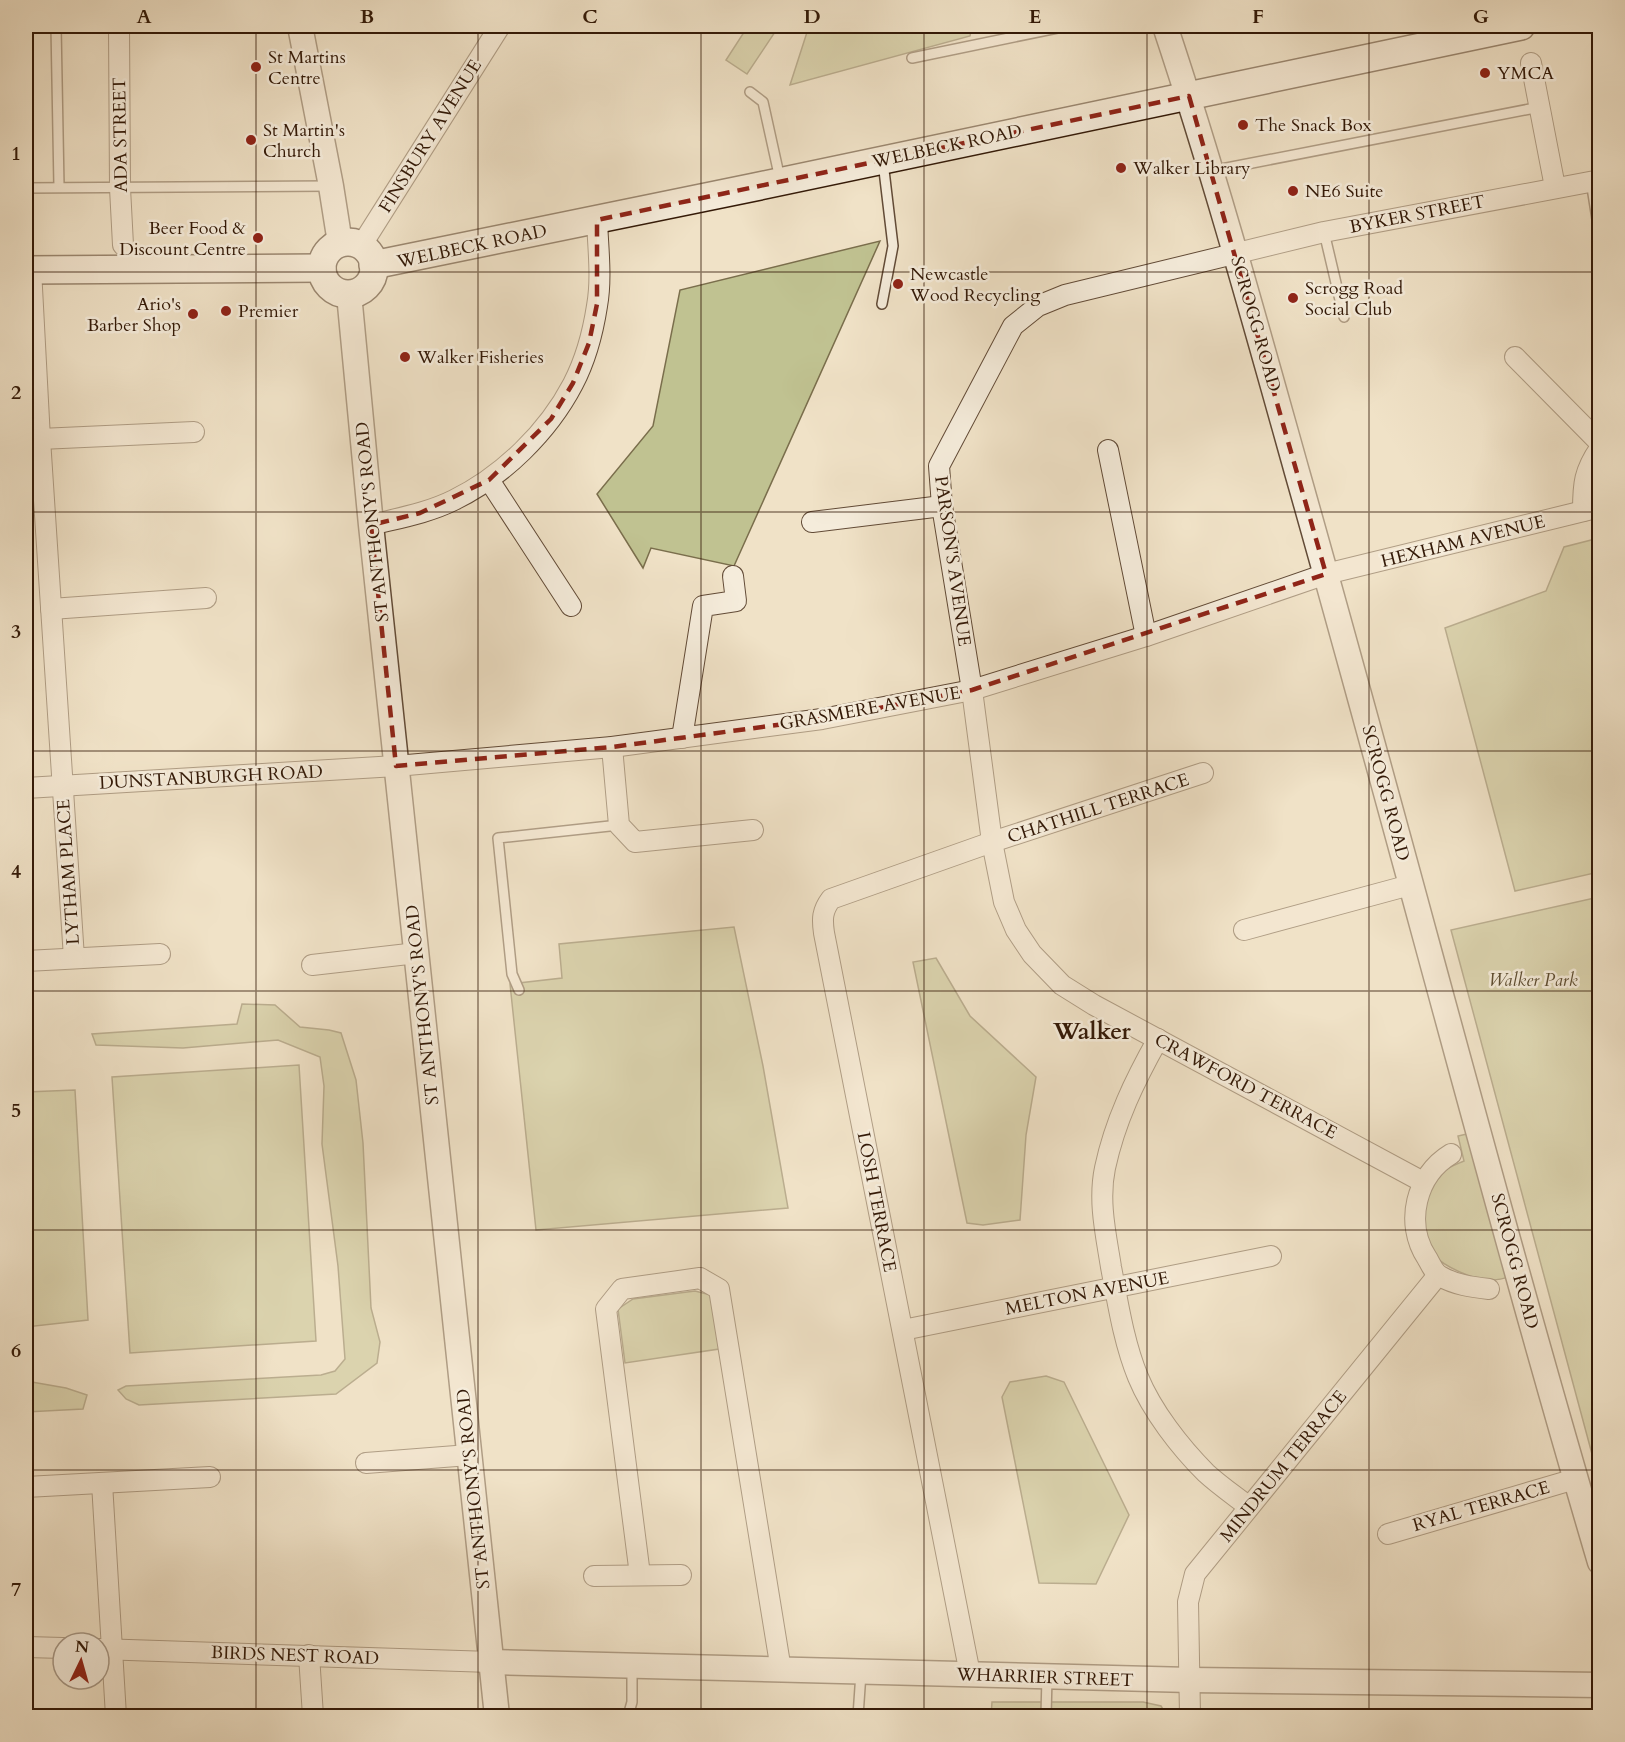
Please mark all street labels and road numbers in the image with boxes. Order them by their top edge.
street label: FINSBURY AVENUE [373,55,488,218]
street label: ADA STREET [107,77,134,193]
street label: WELBECK ROAD [869,118,1024,175]
street label: BYKER STREET [1347,189,1487,240]
street label: WELBECK ROAD [394,218,549,275]
street label: SCROGG ROAD [1224,254,1287,395]
street label: ST ANTHONY'S ROAD [350,421,395,623]
street label: PARSON'S AVENUE [928,474,977,648]
street label: HEXHAM AVENUE [1378,509,1548,574]
street label: GRASMERE AVENUE [778,680,963,737]
street label: SCROGG ROAD [1355,722,1416,864]
street label: DUNSTANBURGH ROAD [99,759,324,796]
street label: CHATHILL TERRACE [1004,767,1192,850]
street label: LYTHAM PLACE [51,798,86,946]
street label: ST ANTHONY'S ROAD [400,904,445,1106]
street label: CRAWFORD TERRACE [1150,1028,1342,1145]
street label: LOSH TERRACE [851,1130,902,1274]
street label: SCROGG ROAD [1484,1190,1545,1332]
street label: MELTON AVENUE [1003,1265,1171,1322]
street label: MINDRUM TERRACE [1214,1385,1353,1548]
street label: ST ANTHONY'S ROAD [451,1388,496,1590]
street label: RYAL TERRACE [1410,1475,1553,1538]
street label: BIRDS NEST ROAD [210,1640,380,1671]
street label: WHARRIER STREET [955,1662,1134,1693]

